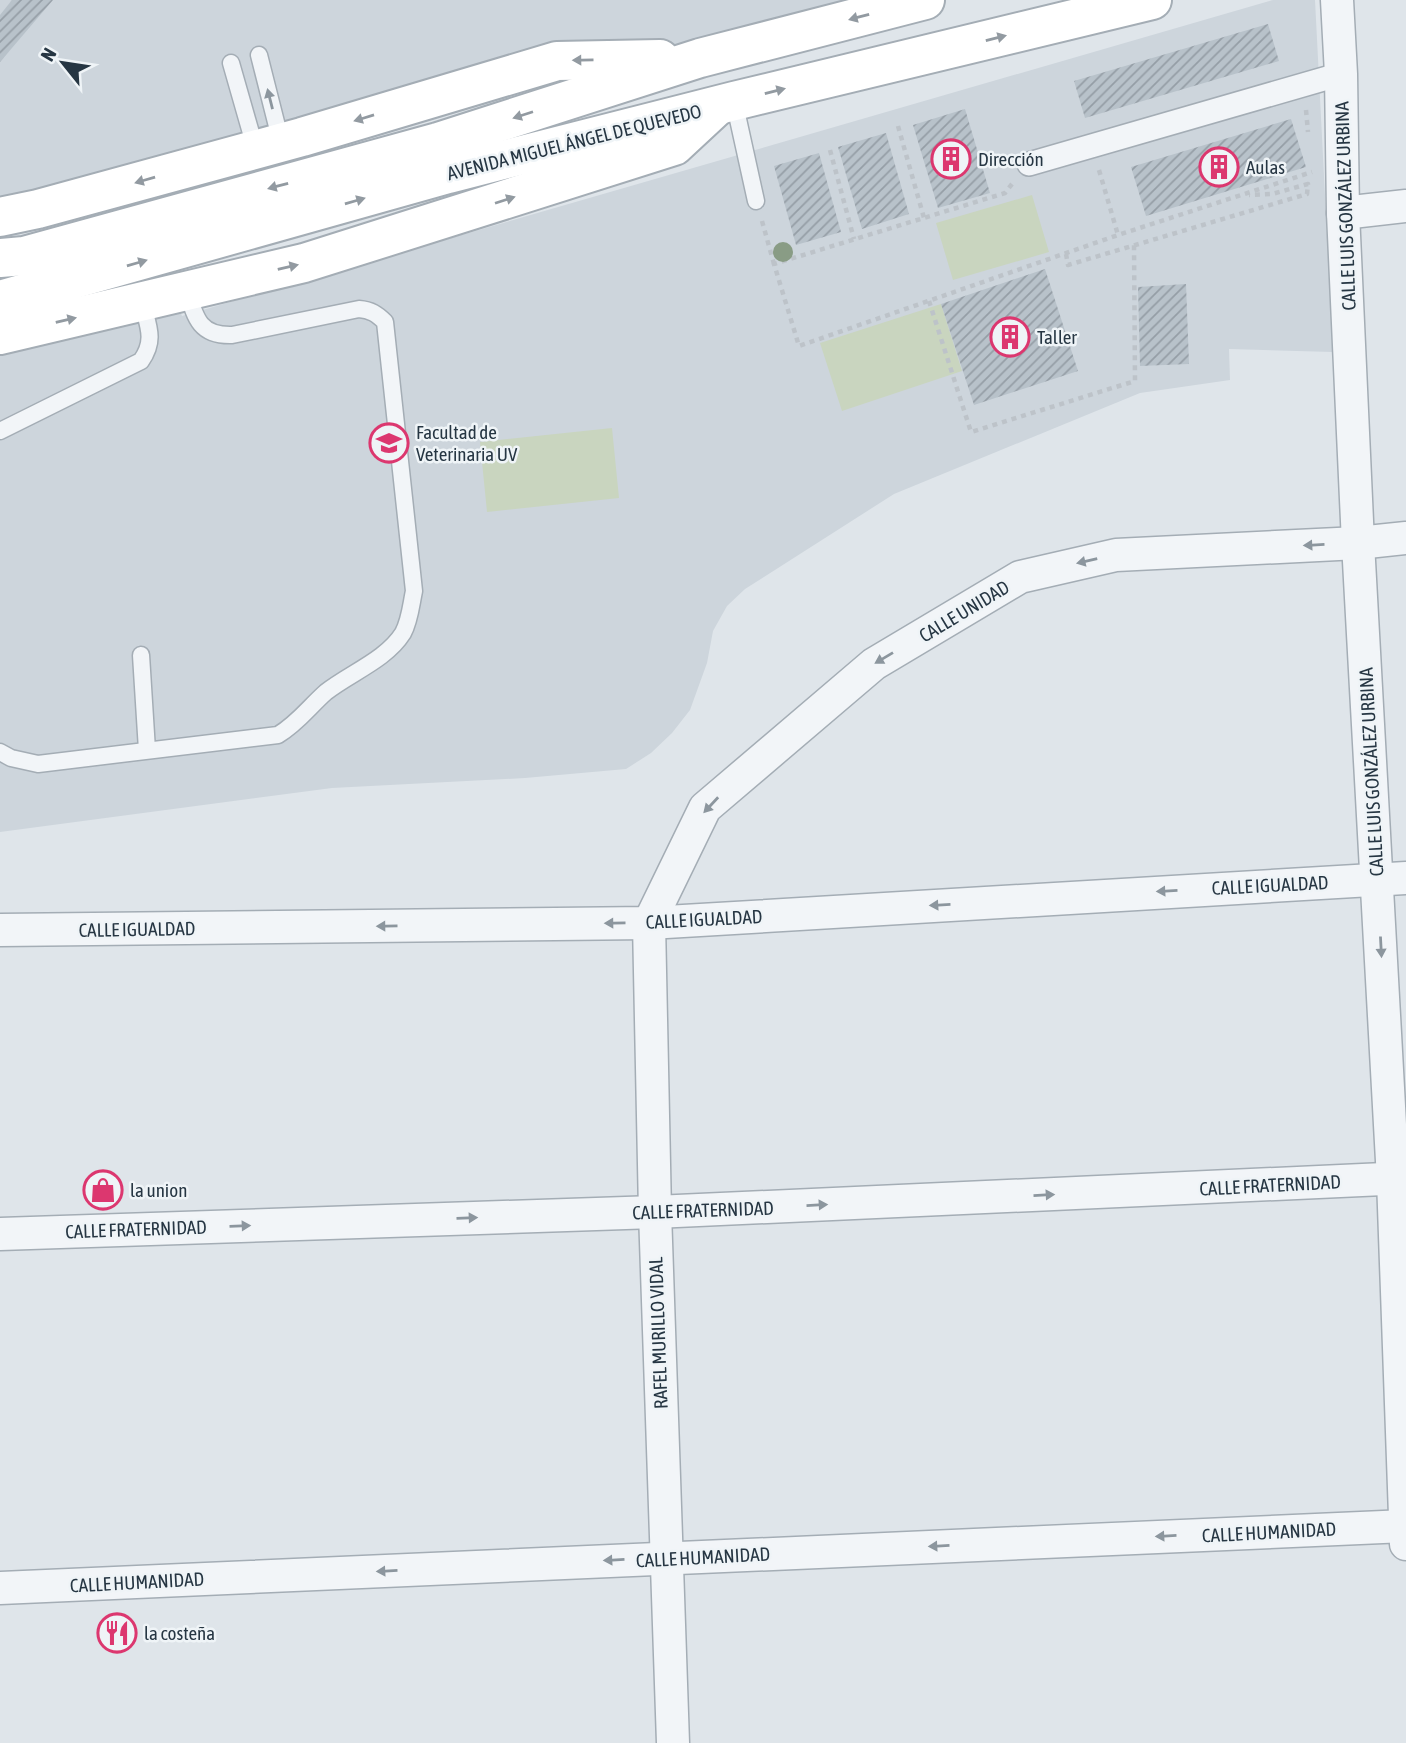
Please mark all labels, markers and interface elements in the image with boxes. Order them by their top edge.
one-way arrow [848,12,870,23]
north arrow [28,28,98,98]
one-way arrow [985,32,1007,43]
text: N [36,44,61,65]
one-way arrow [572,54,594,66]
one-way arrow [764,85,786,96]
one-way arrow [264,87,275,109]
street label: AVENIDA MIGUEL ÁNGEL DE QUEVEDO [445,100,703,184]
street label: CALLE LUIS GONZÁLEZ URBINA [1330,100,1360,311]
one-way arrow [513,110,534,120]
one-way arrow [353,113,374,123]
building icon: Dirección [930,138,972,180]
building icon: Aulas [1198,146,1240,188]
place label: Dirección [978,148,1044,170]
place label: Aulas [1246,156,1285,178]
one-way arrow [134,175,155,185]
one-way arrow [266,181,288,192]
one-way arrow [495,194,516,204]
one-way arrow [345,195,366,205]
one-way arrow [126,257,147,267]
one-way arrow [277,261,299,272]
one-way arrow [56,314,78,325]
building icon: Taller [989,316,1031,358]
place label: Taller [1037,326,1077,348]
place label: Facultad de Veterinaria UV [416,421,518,465]
school or university icon: Facultad de Veterinaria UV [368,422,410,464]
one-way arrow [1302,540,1324,551]
one-way arrow [1076,556,1098,567]
street label: CALLE UNIDAD [915,576,1013,646]
one-way arrow [874,652,893,665]
street label: CALLE LUIS GONZÁLEZ URBINA [1355,666,1387,877]
one-way arrow [703,796,719,813]
street label: CALLE IGUALDAD [1211,871,1329,899]
one-way arrow [1155,886,1177,897]
one-way arrow [928,900,950,911]
street label: CALLE IGUALDAD [645,905,763,933]
street label: CALLE IGUALDAD [78,917,196,941]
one-way arrow [603,917,625,929]
one-way arrow [376,920,398,932]
one-way arrow [1376,936,1387,958]
shop icon: la union [82,1169,124,1211]
street label: CALLE FRATERNIDAD [1199,1170,1341,1200]
place label: la union [130,1179,187,1201]
one-way arrow [1033,1189,1055,1200]
street label: CALLE FRATERNIDAD [632,1197,774,1223]
one-way arrow [806,1199,828,1210]
one-way arrow [456,1213,478,1224]
street label: CALLE FRATERNIDAD [65,1216,207,1242]
one-way arrow [229,1220,251,1231]
street label: RAFEL MURILLO VIDAL [644,1256,672,1409]
street label: CALLE HUMANIDAD [1201,1518,1337,1546]
one-way arrow [1155,1531,1177,1542]
one-way arrow [928,1541,950,1552]
street label: CALLE HUMANIDAD [635,1543,771,1571]
one-way arrow [603,1555,625,1566]
one-way arrow [376,1565,398,1576]
street label: CALLE HUMANIDAD [69,1568,205,1596]
restaurant icon: la costeña [96,1612,138,1654]
place label: la costeña [144,1622,215,1644]

